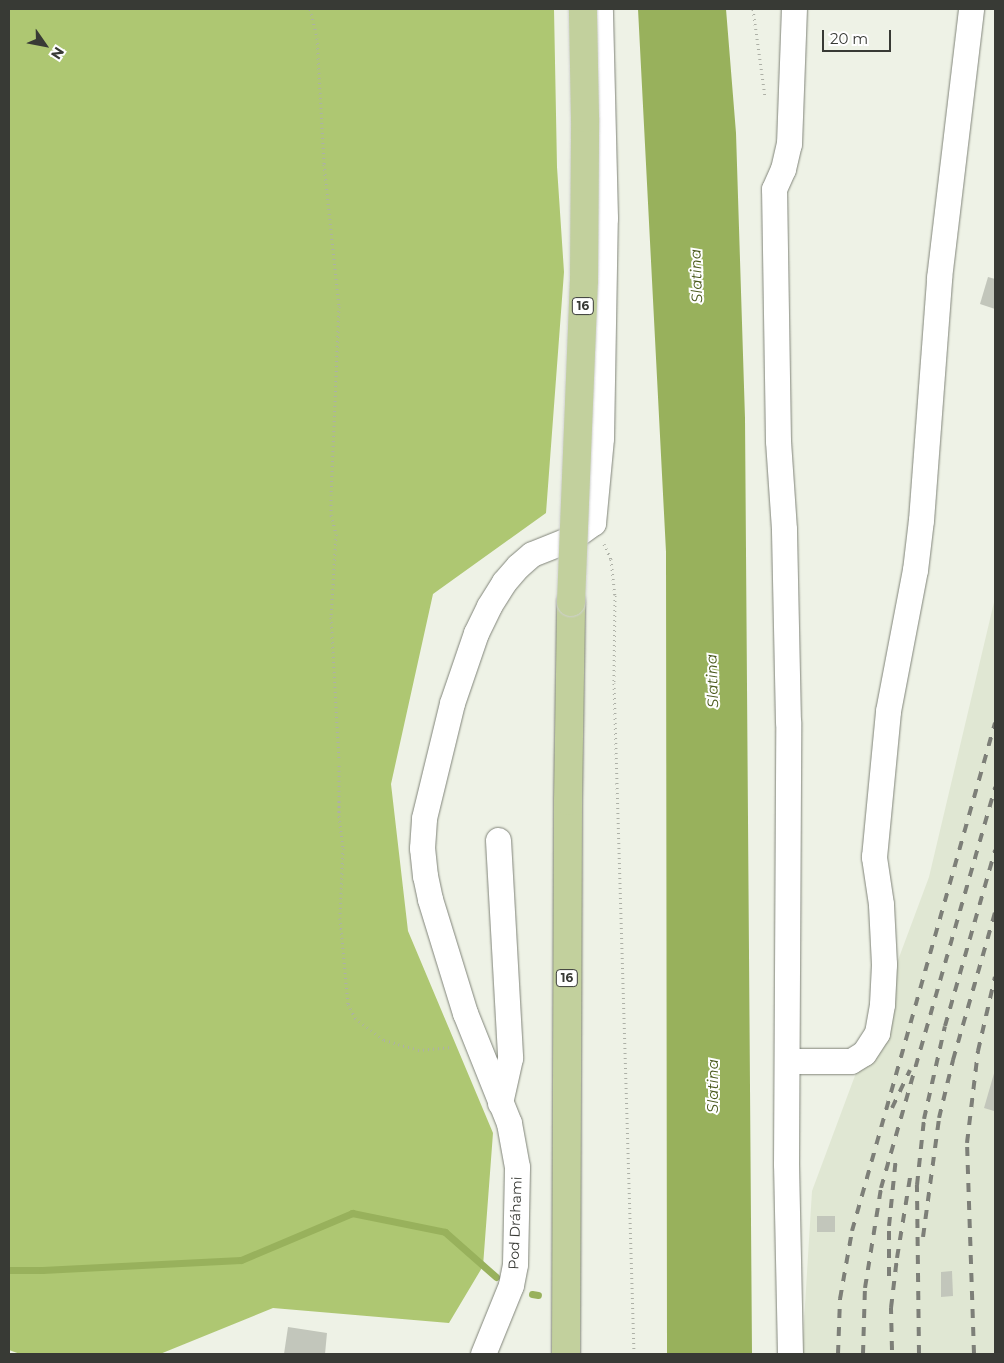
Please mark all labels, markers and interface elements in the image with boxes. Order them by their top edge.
north arrow [20,20,70,70]
scale bar [824,20,893,52]
text: 20 m [830,29,868,48]
text: N [47,44,68,63]
water label: Slatina [686,249,706,303]
road number: 16 [572,296,594,316]
water label: Slatina [702,654,722,708]
road number: 16 [556,968,578,988]
water label: Slatina [704,1059,722,1113]
street label: Pod Dráhami [505,1176,525,1270]

